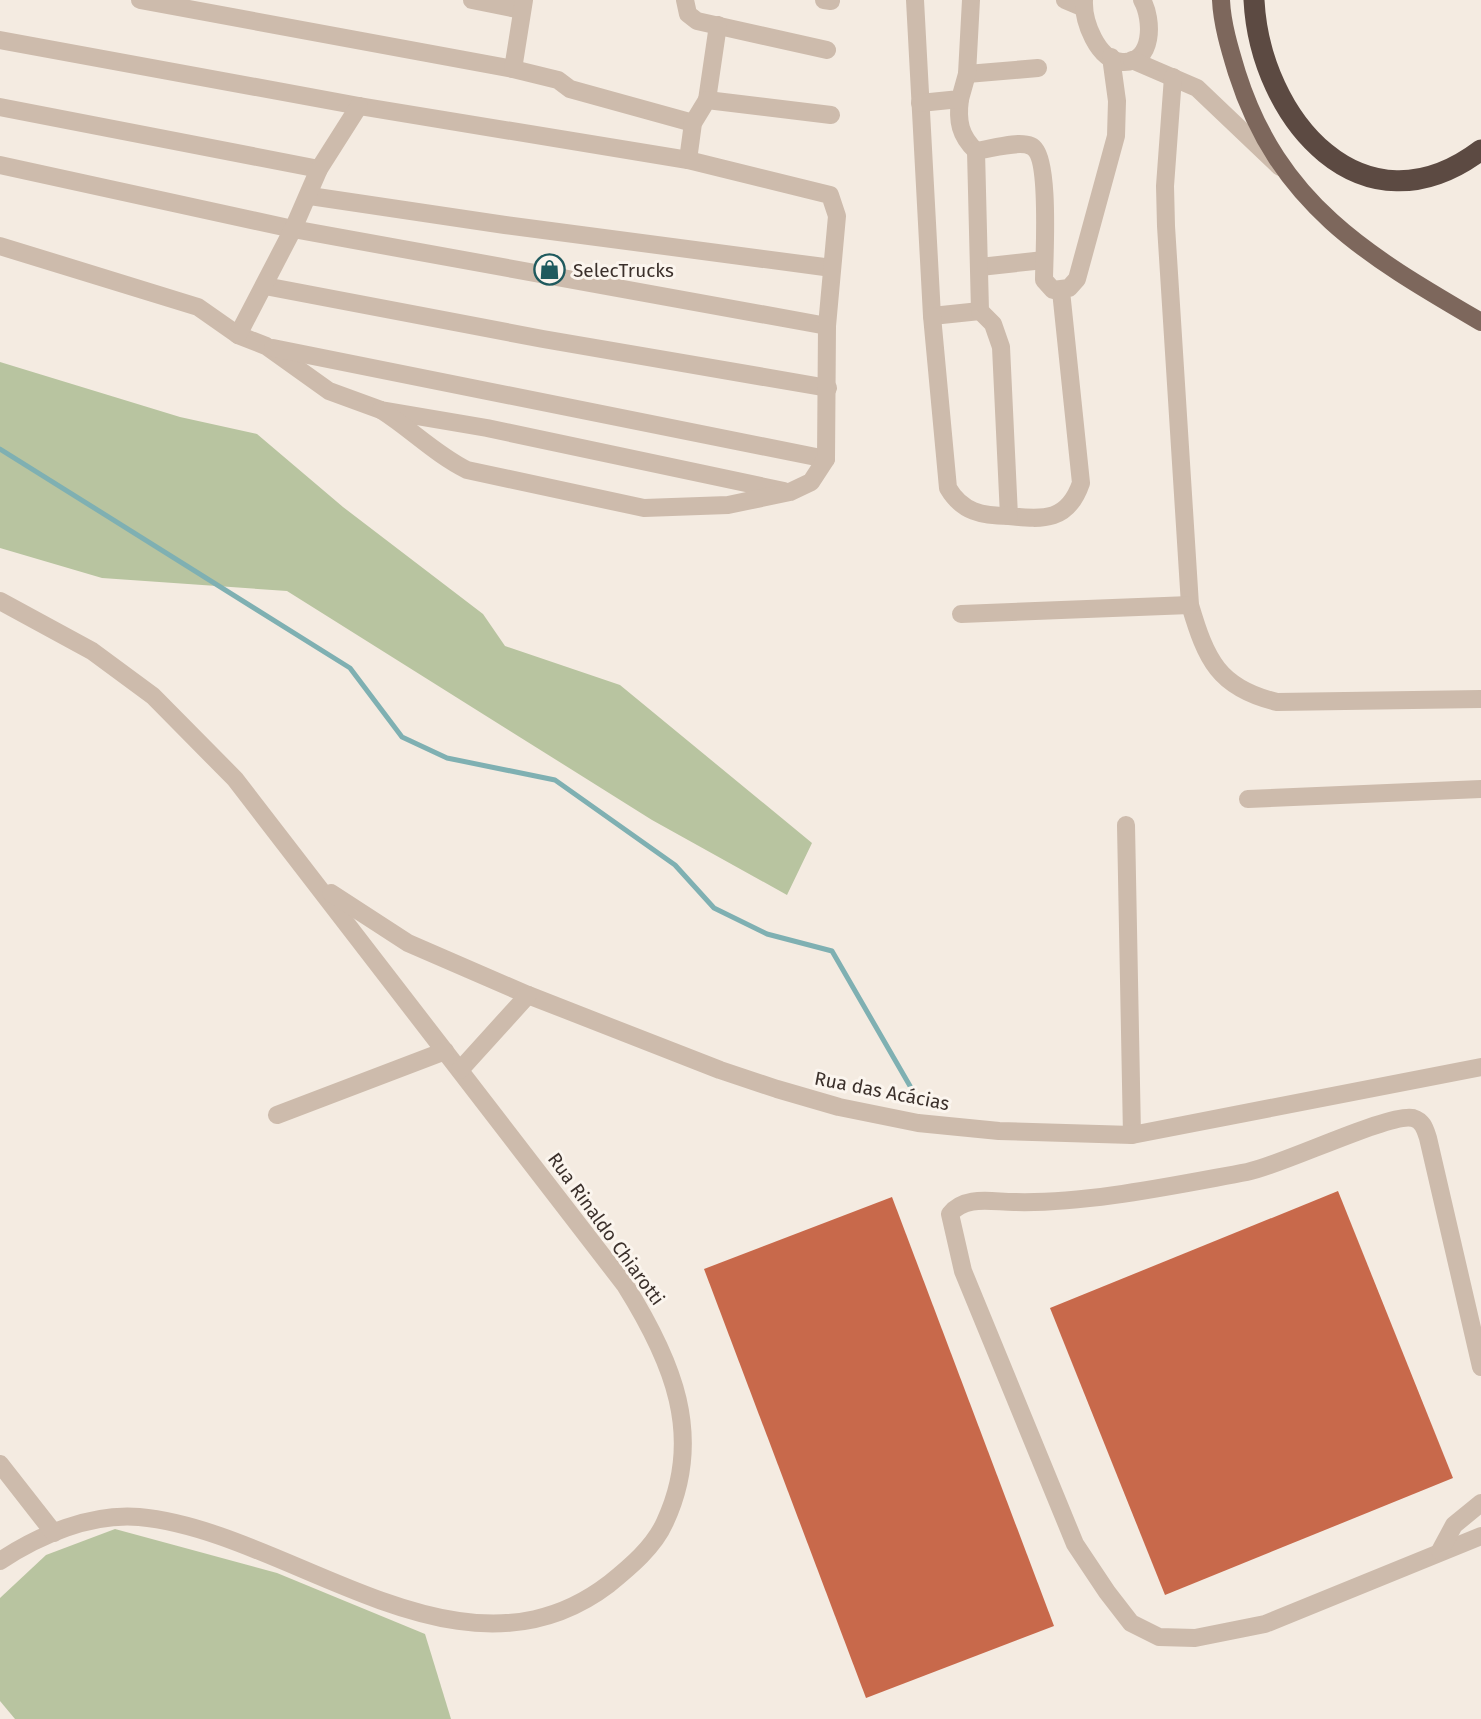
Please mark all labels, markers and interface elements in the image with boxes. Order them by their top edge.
shop icon: SelecTrucks [533,253,567,287]
place label: SelecTrucks [573,259,674,282]
street label: Rua das Acácias [813,1067,952,1115]
street label: Rua Rinaldo Chiarotti [543,1148,669,1310]

